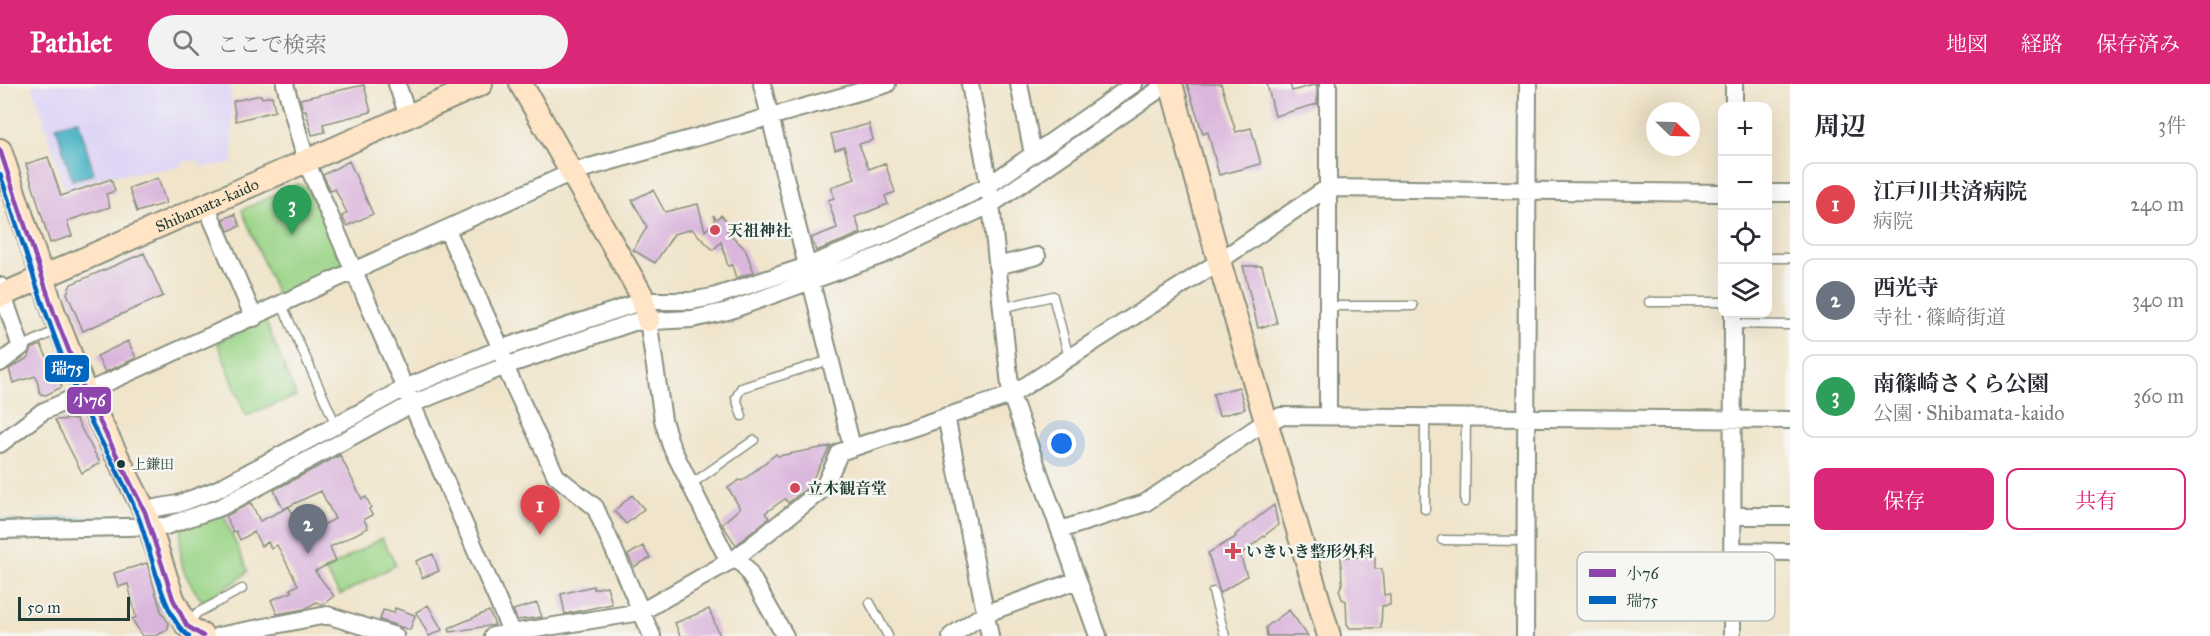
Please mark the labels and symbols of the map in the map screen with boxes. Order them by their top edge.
north arrow [1646,102,1700,156]
street label: Shibamata-kaido [152,174,261,236]
pin: 3 [272,186,312,235]
place label: 天祖神社 [727,221,791,240]
marker: 天祖神社 [708,223,722,237]
line badge: 瑞75 [44,354,90,383]
text: 瑞75 [51,359,84,378]
line badge: 小76 [66,386,112,415]
text: 小76 [73,391,106,410]
your location [1047,429,1076,458]
place label: 上鎌田 [132,456,174,473]
marker: 上鎌田 [115,458,127,470]
place label: 立木観音堂 [807,479,887,498]
marker: 立木観音堂 [788,481,802,495]
pin: 1 [520,486,560,535]
pin: 2 [288,504,328,554]
marker: いきいき整形外科 [1224,542,1242,560]
place label: いきいき整形外科 [1246,542,1375,561]
legend [1577,552,1775,621]
text: 小76 [1626,564,1659,583]
text: 瑞75 [1626,591,1659,610]
scale bar [18,594,130,622]

